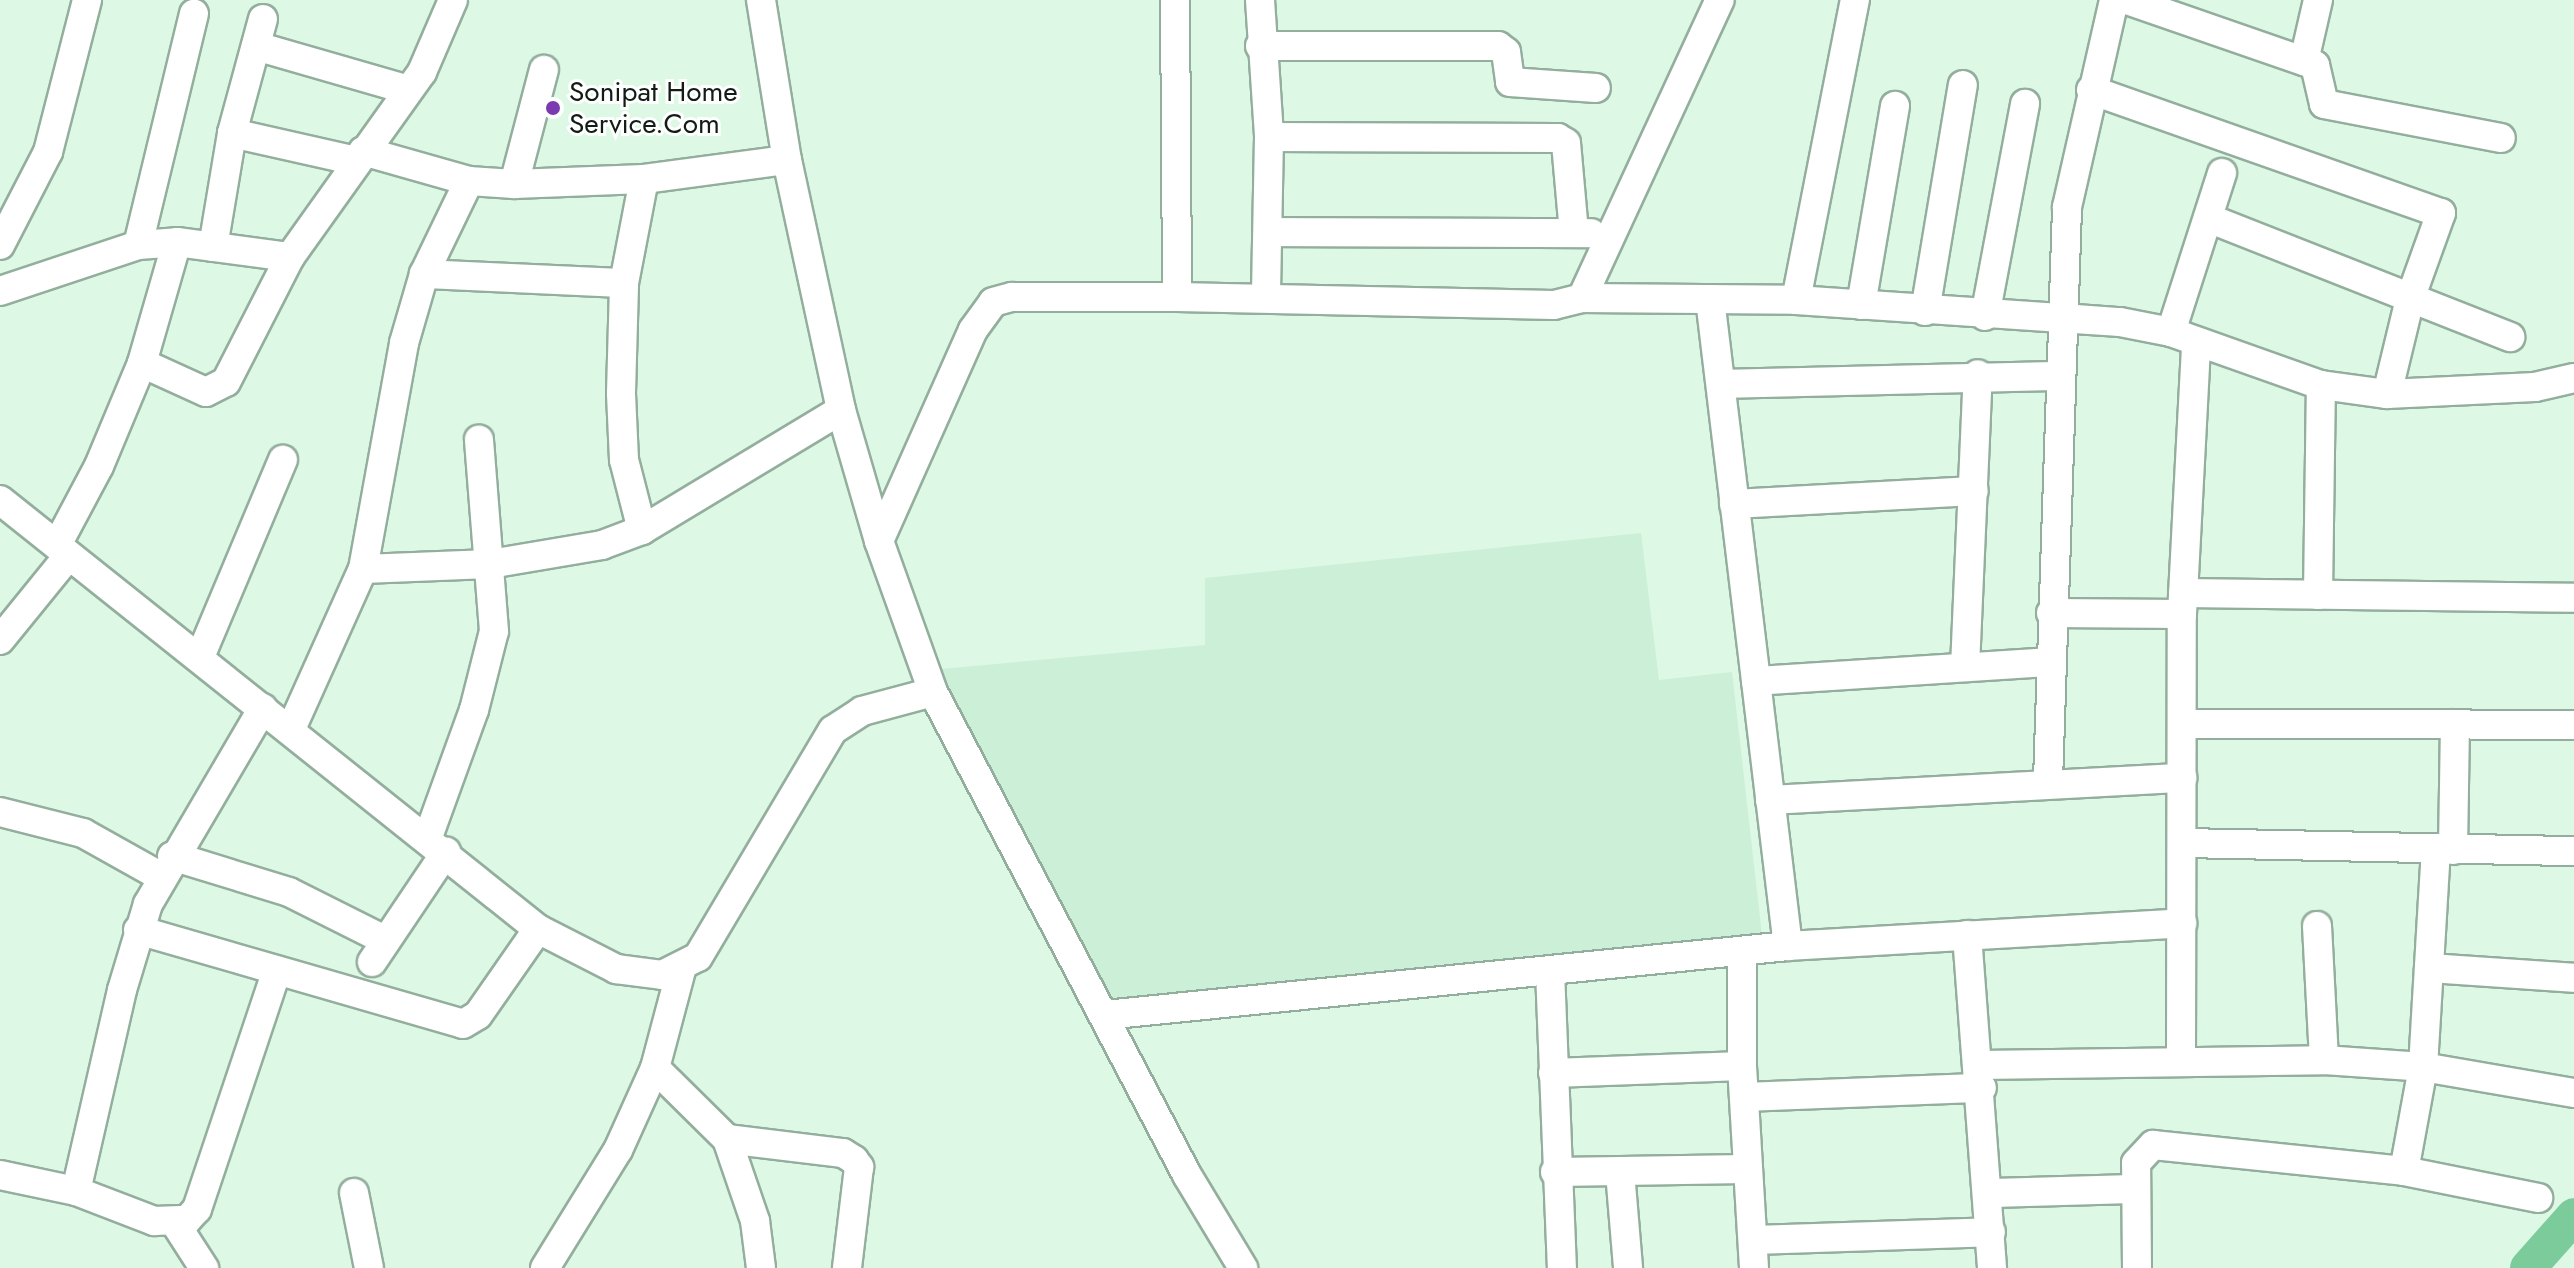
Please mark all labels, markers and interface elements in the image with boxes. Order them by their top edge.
place label: Sonipat Home Service.Com [569,75,738,141]
marker: Sonipat Home Service.Com [544,99,562,117]

